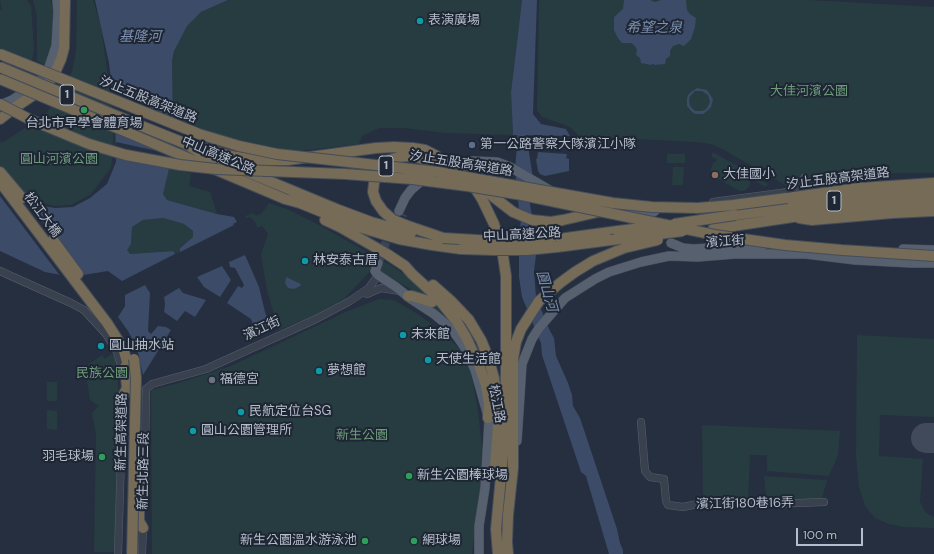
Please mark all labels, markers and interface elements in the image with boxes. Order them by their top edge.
place label: 表演廣場 [428,13,480,29]
marker: 表演廣場 [415,16,425,26]
water label: 希望之泉 [626,20,682,36]
water label: 基隆河 [119,29,161,45]
street label: 汐止五股高架道路 [97,73,199,127]
park label: 大佳河濱公園 [770,84,848,100]
road number: 1 [60,85,74,105]
marker: 台北市早學會體育場 [79,105,89,115]
place label: 台北市早學會體育場 [26,116,142,132]
street label: 中山高速公路 [179,134,257,178]
place label: 第一公路警察大隊濱江小隊 [480,137,636,153]
marker: 第一公路警察大隊濱江小隊 [467,140,477,150]
street label: 汐止五股高架道路 [408,148,514,180]
park label: 圓山河濱公園 [20,152,98,168]
road number: 1 [379,156,393,176]
street label: 汐止五股高架道路 [785,165,891,193]
place label: 大佳國小 [723,167,775,183]
marker: 大佳國小 [710,170,720,180]
street label: 松江大橋 [20,190,64,240]
road number: 1 [827,191,841,211]
street label: 中山高速公路 [483,225,561,245]
street label: 濱江街 [705,233,745,251]
place label: 林安泰古厝 [313,253,378,269]
marker: 林安泰古厝 [300,256,310,266]
water label: 圓山河 [532,268,560,314]
street label: 濱江街 [241,314,283,344]
place label: 未來館 [411,327,450,343]
marker: 未來館 [398,330,408,340]
place label: 圓山抽水站 [109,338,174,354]
marker: 圓山抽水站 [96,341,106,351]
place label: 天使生活館 [436,352,501,368]
marker: 天使生活館 [423,355,433,365]
place label: 夢想館 [327,363,366,379]
park label: 民族公園 [76,366,128,382]
marker: 夢想館 [314,366,324,376]
place label: 福德宮 [220,372,259,388]
marker: 福德宮 [207,375,217,385]
street label: 松江路 [485,383,507,425]
street label: 新生高架道路 [114,393,130,471]
place label: 民航定位台SG [249,404,331,420]
marker: 民航定位台SG [236,407,246,417]
place label: 圓山公園管理所 [201,423,292,439]
marker: 圓山公園管理所 [188,426,198,436]
park label: 新生公園 [336,428,388,444]
street label: 新生北路三段 [136,432,152,510]
place label: 羽毛球場 [42,449,94,465]
marker: 羽毛球場 [97,452,107,462]
place label: 新生公園棒球場 [417,468,508,484]
marker: 新生公園棒球場 [404,471,414,481]
street label: 濱江街180巷16弄 [696,495,794,513]
scale bar [798,520,865,546]
text: 100 m [803,527,837,543]
place label: 新生公園溫水游泳池 [240,533,357,549]
place label: 網球場 [422,533,461,549]
marker: 新生公園溫水游泳池 [360,536,370,546]
marker: 網球場 [409,536,419,546]

